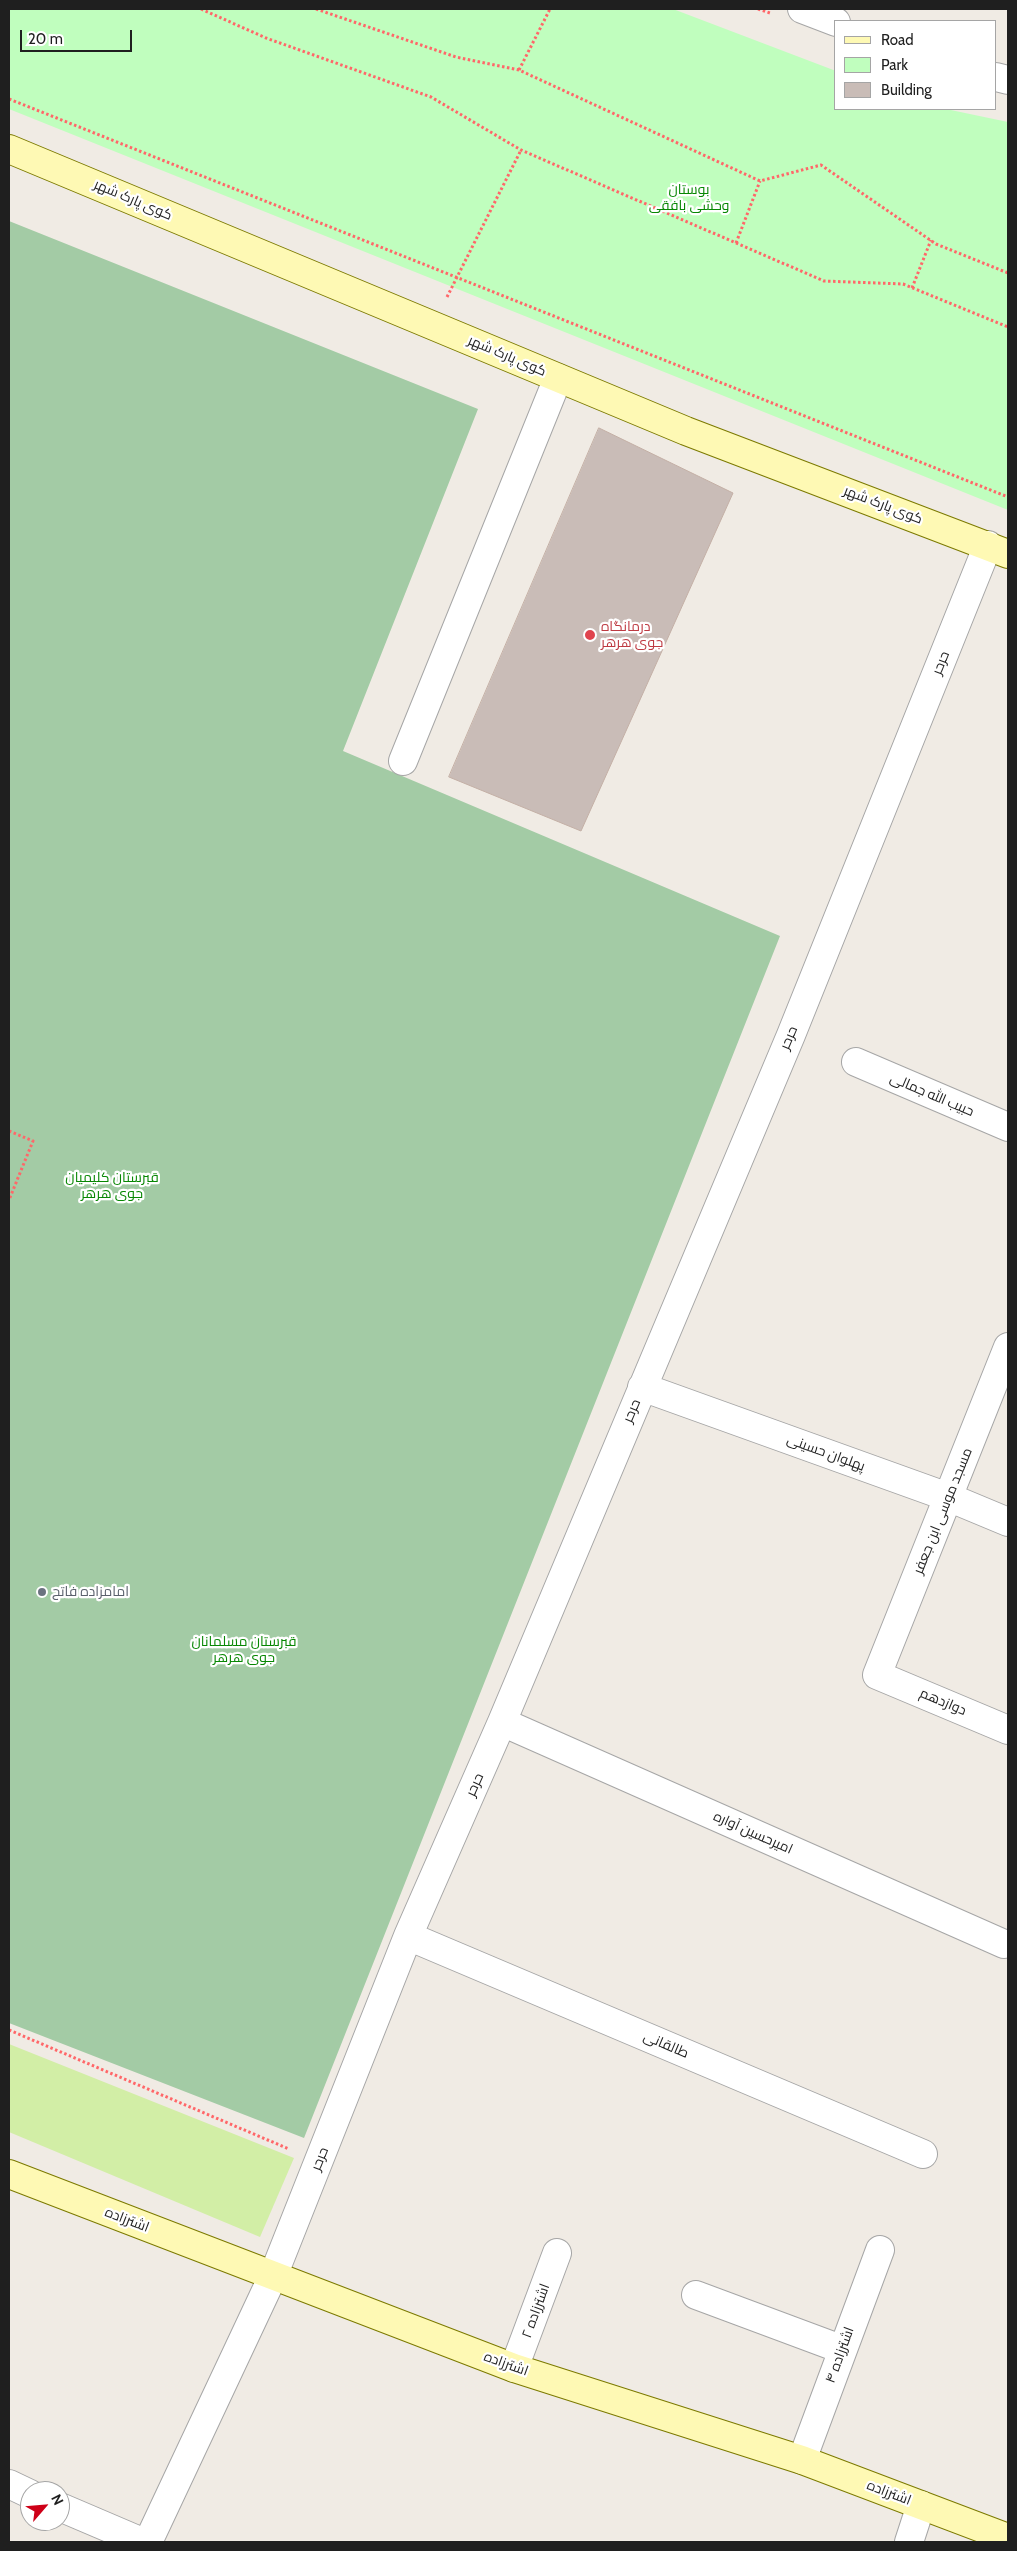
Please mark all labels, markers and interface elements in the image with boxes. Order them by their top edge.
scale bar [22,20,135,52]
legend [834,20,997,110]
text: 20 m [28,30,63,48]
text: Road [881,31,914,49]
text: Park [881,56,908,74]
text: Building [881,81,932,99]
street label: کوی پارک شهر [91,176,175,224]
park label: بوستان وحشی بافقی [649,182,729,214]
street label: کوی پارک شهر [465,332,549,380]
street label: کوی پارک شهر [841,482,925,528]
place label: درمانگاه جوی هرهر [601,619,663,652]
marker: درمانگاه جوی هرهر [583,628,597,642]
street label: حرحر [929,649,953,677]
street label: حرحر [777,1024,801,1052]
street label: حبیب الله جمالی [887,1070,977,1120]
park label: قبرستان کلیمیان جوی هرهر [65,1170,159,1202]
street label: حرحر [620,1397,644,1425]
street label: پهلوان حسینی [785,1431,867,1475]
street label: مسجد موسی ابن جعفر [910,1445,976,1577]
place label: امامزاده فاتح [52,1584,129,1600]
marker: امامزاده فاتح [36,1586,48,1598]
park label: قبرستان مسلمانان جوی هرهر [191,1634,297,1666]
street label: دوازدهم [917,1685,969,1719]
street label: حرحر [462,1771,488,1799]
street label: امیرحسین آواره [711,1808,795,1858]
street label: طالقانی [641,2028,691,2062]
street label: حرحر [308,2145,332,2173]
street label: اشترزاده [102,2204,152,2236]
street label: اشترزاده ۲ [518,2282,554,2340]
street label: اشترزاده ۴ [822,2325,858,2385]
street label: اشترزاده [481,2348,531,2380]
street label: اشترزاده [864,2477,914,2509]
north arrow [20,2481,70,2531]
text: N [47,2491,68,2508]

